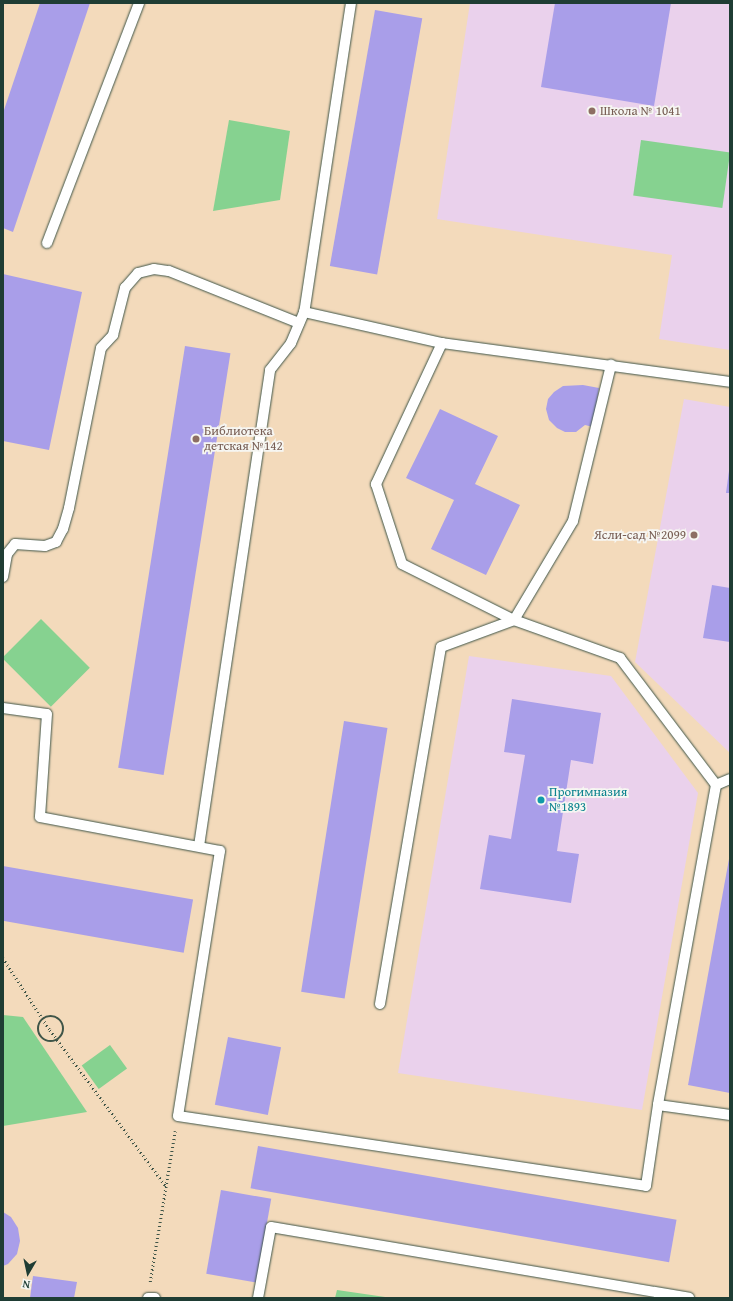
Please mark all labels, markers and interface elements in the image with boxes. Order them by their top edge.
place label: Школа № 1041 [600,103,681,119]
marker: Школа № 1041 [587,106,597,116]
place label: Библиотека детская №142 [204,424,283,455]
marker: Библиотека детская №142 [191,434,201,444]
place label: Ясли-сад №2099 [594,527,686,543]
marker: Ясли-сад №2099 [689,530,699,540]
place label: Прогимназия №1893 [549,785,627,816]
marker: Прогимназия №1893 [536,795,546,805]
north arrow [8,1253,48,1293]
text: N [21,1276,31,1293]

